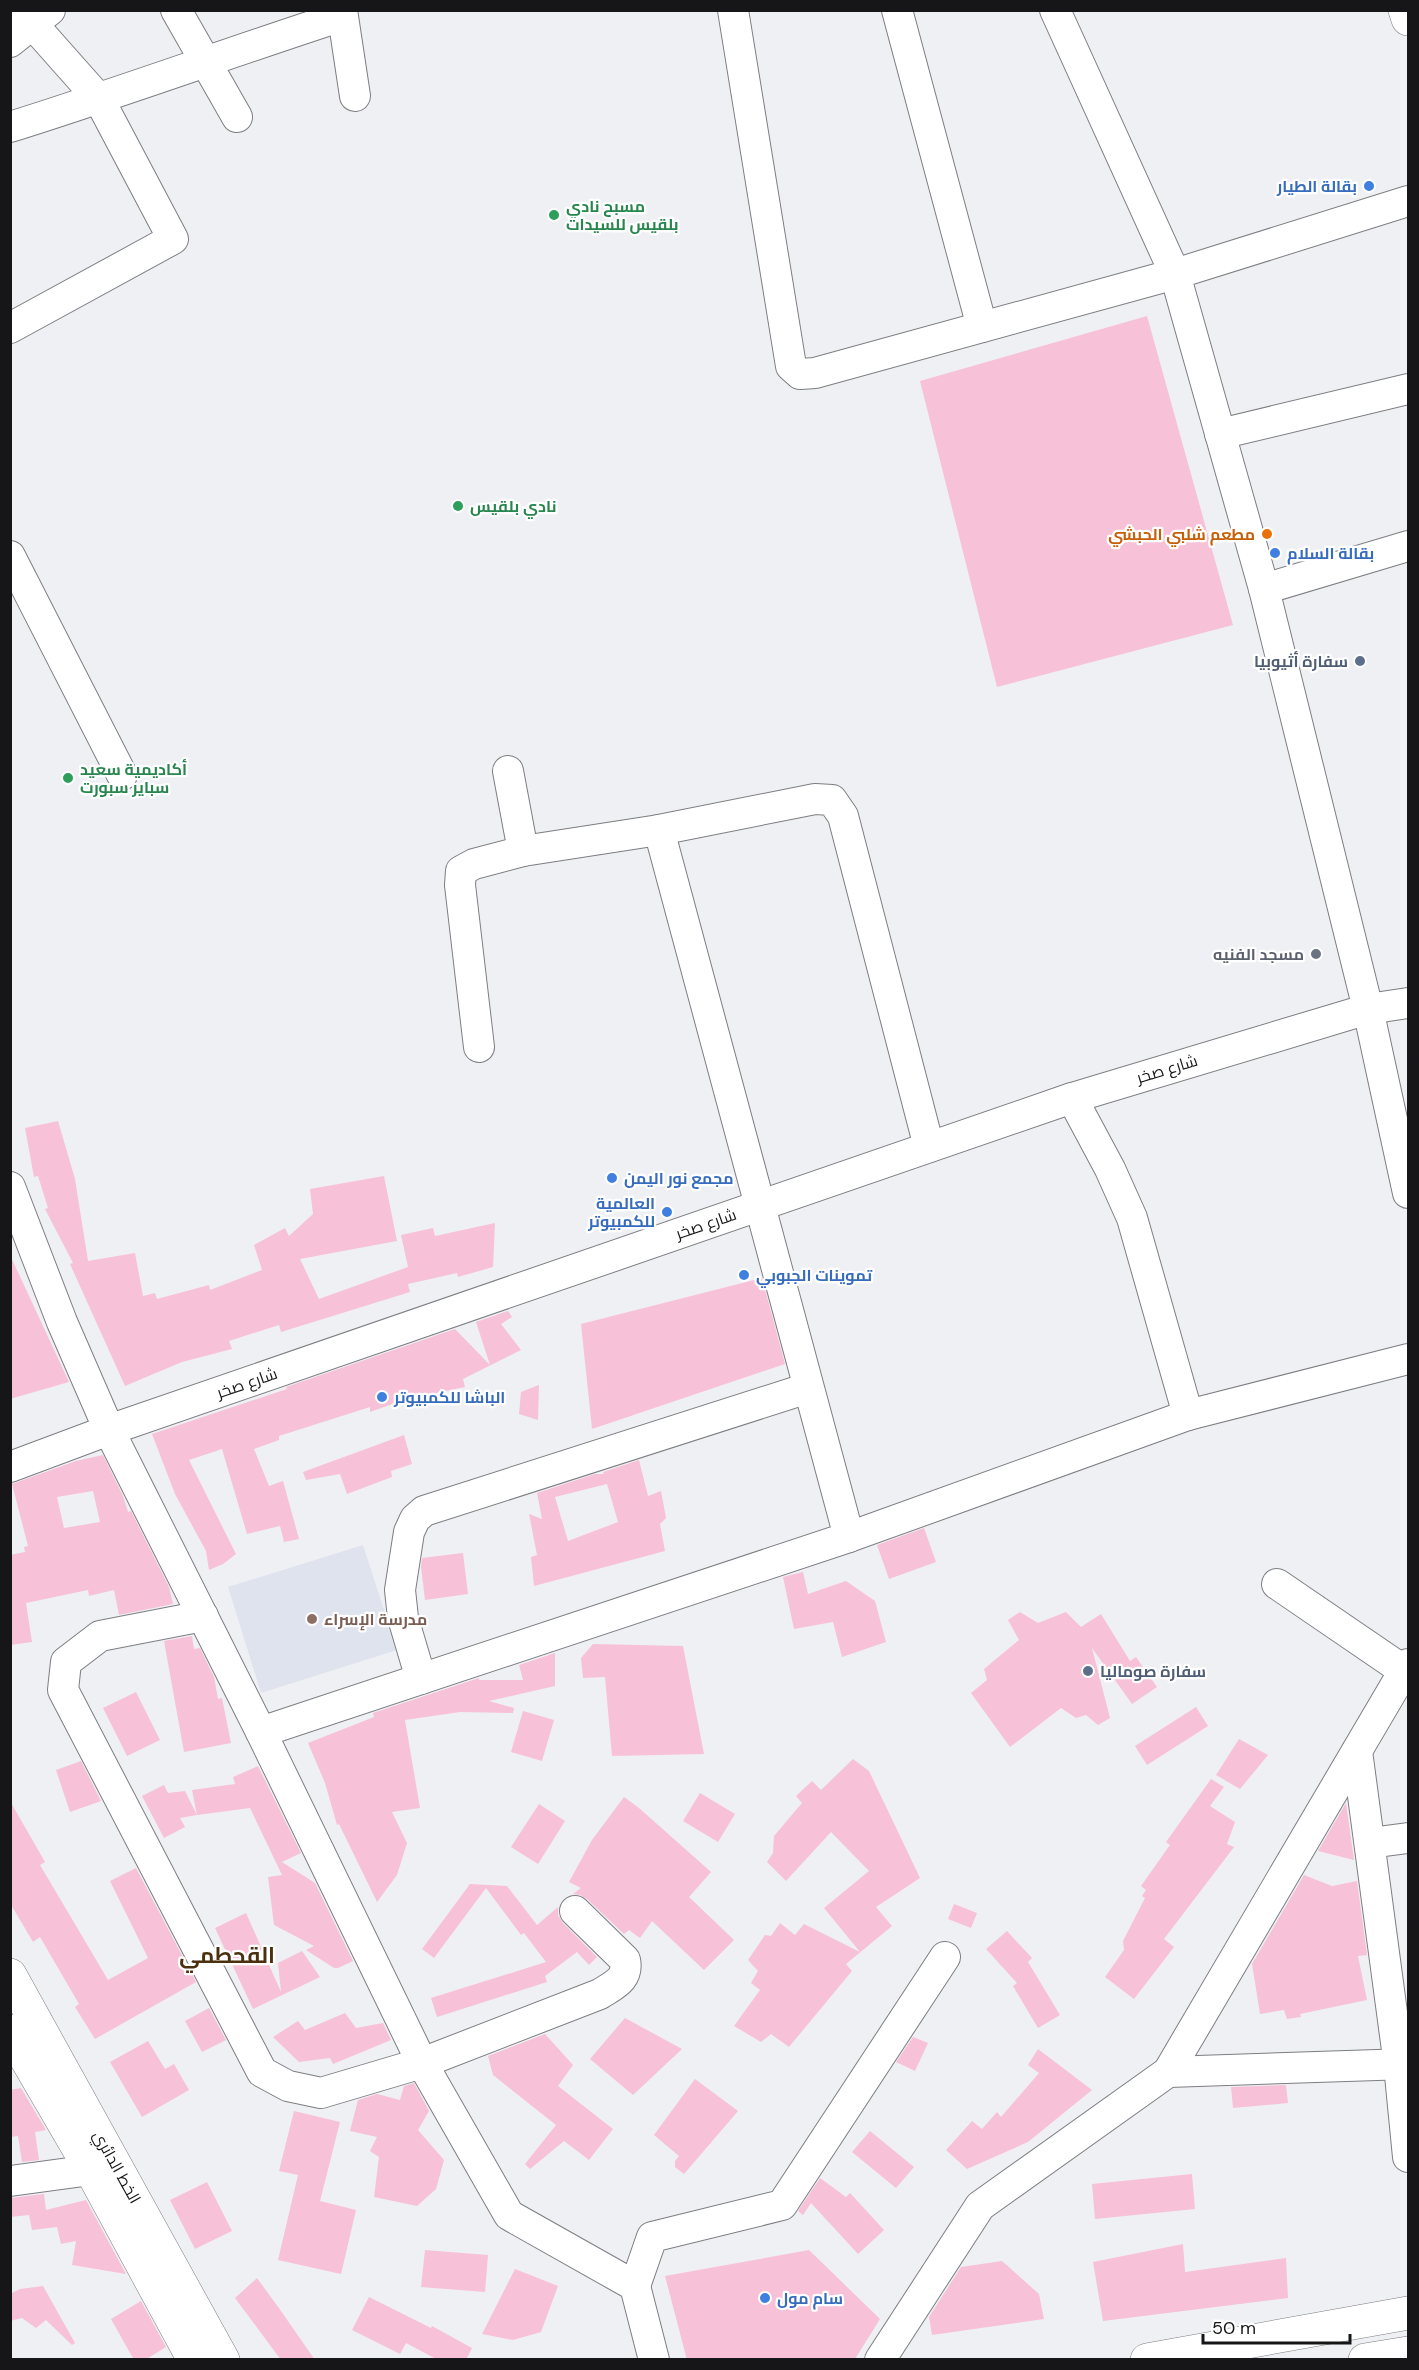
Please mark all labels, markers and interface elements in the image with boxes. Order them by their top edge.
place label: بقالة الطيار [1276,176,1357,197]
marker: بقالة الطيار [1362,179,1376,193]
place label: مسبح نادي بلقيس للسيدات [566,196,679,235]
marker: مسبح نادي بلقيس للسيدات [547,208,561,222]
place label: نادي بلقيس [470,496,556,519]
marker: نادي بلقيس [451,499,465,513]
place label: مطعم شلبي الحبشي [1108,524,1255,547]
marker: مطعم شلبي الحبشي [1260,527,1274,541]
place label: بقالة السلام [1287,543,1374,565]
marker: بقالة السلام [1268,546,1282,560]
place label: سفارة أثيوبيا [1254,651,1348,672]
marker: سفارة أثيوبيا [1353,654,1367,668]
place label: أكاديمية سعيد سباير سبورت [80,759,187,798]
marker: أكاديمية سعيد سباير سبورت [61,771,75,785]
place label: مسجد الفنيه [1213,944,1304,965]
marker: مسجد الفنيه [1309,947,1323,961]
street label: شارع صخر [1133,1050,1200,1089]
place label: مجمع نور اليمن [624,1168,734,1189]
marker: مجمع نور اليمن [605,1171,619,1185]
place label: العالمية للكمبيوتر [587,1193,655,1232]
street label: شارع صخر [672,1204,739,1245]
marker: العالمية للكمبيوتر [660,1205,674,1219]
place label: تموينات الجبوبي [756,1265,873,1288]
marker: تموينات الجبوبي [737,1268,751,1282]
street label: شارع صخر [213,1363,280,1404]
place label: الباشا للكمبيوتر [393,1387,505,1408]
marker: الباشا للكمبيوتر [375,1390,389,1404]
place label: مدرسة الإسراء [324,1609,427,1631]
marker: مدرسة الإسراء [305,1612,319,1626]
place label: سفارة صوماليا [1100,1661,1206,1682]
marker: سفارة صوماليا [1081,1664,1095,1678]
district label: القحطمي [179,1941,275,1973]
street label: الخط الدائري [86,2127,146,2209]
place label: سام مول [777,2288,843,2310]
marker: سام مول [758,2291,772,2305]
scale bar [1203,2307,1350,2345]
text: 50 m [1212,2316,1256,2340]

